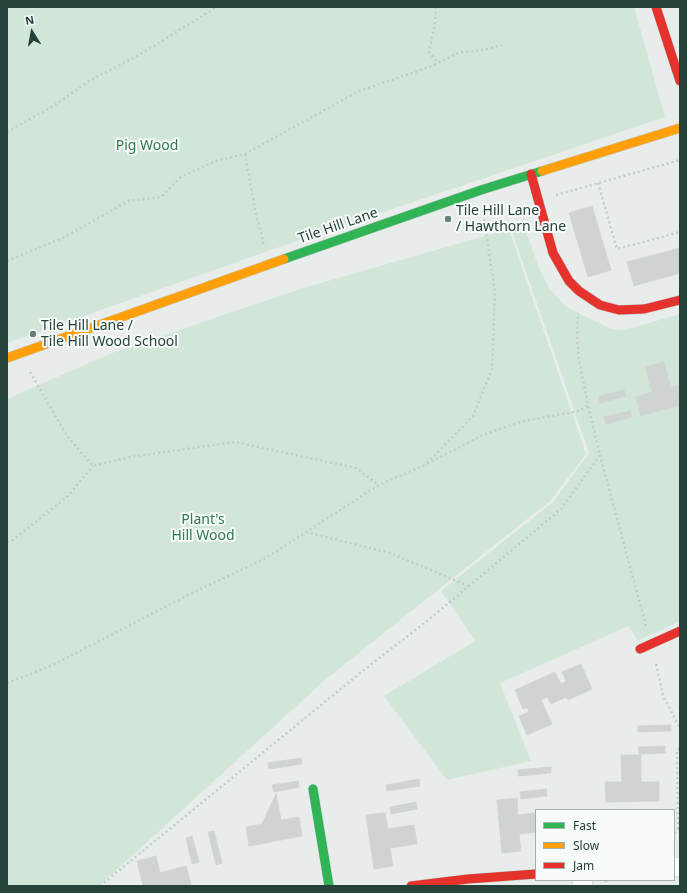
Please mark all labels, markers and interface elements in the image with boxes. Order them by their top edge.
north arrow [12,12,52,52]
text: N [24,12,35,28]
park label: Pig Wood [116,138,178,154]
place label: Tile Hill Lane / Hawthorn Lane [456,203,566,236]
street label: Tile Hill Lane [296,205,380,247]
marker: Tile Hill Lane / Hawthorn Lane [443,214,453,224]
place label: Tile Hill Lane / Tile Hill Wood School [41,318,178,350]
marker: Tile Hill Lane / Tile Hill Wood School [28,329,38,339]
park label: Plant's Hill Wood [171,512,235,544]
legend [535,809,675,881]
text: Fast [573,817,596,834]
text: Slow [573,837,599,854]
text: Jam [573,857,594,874]

